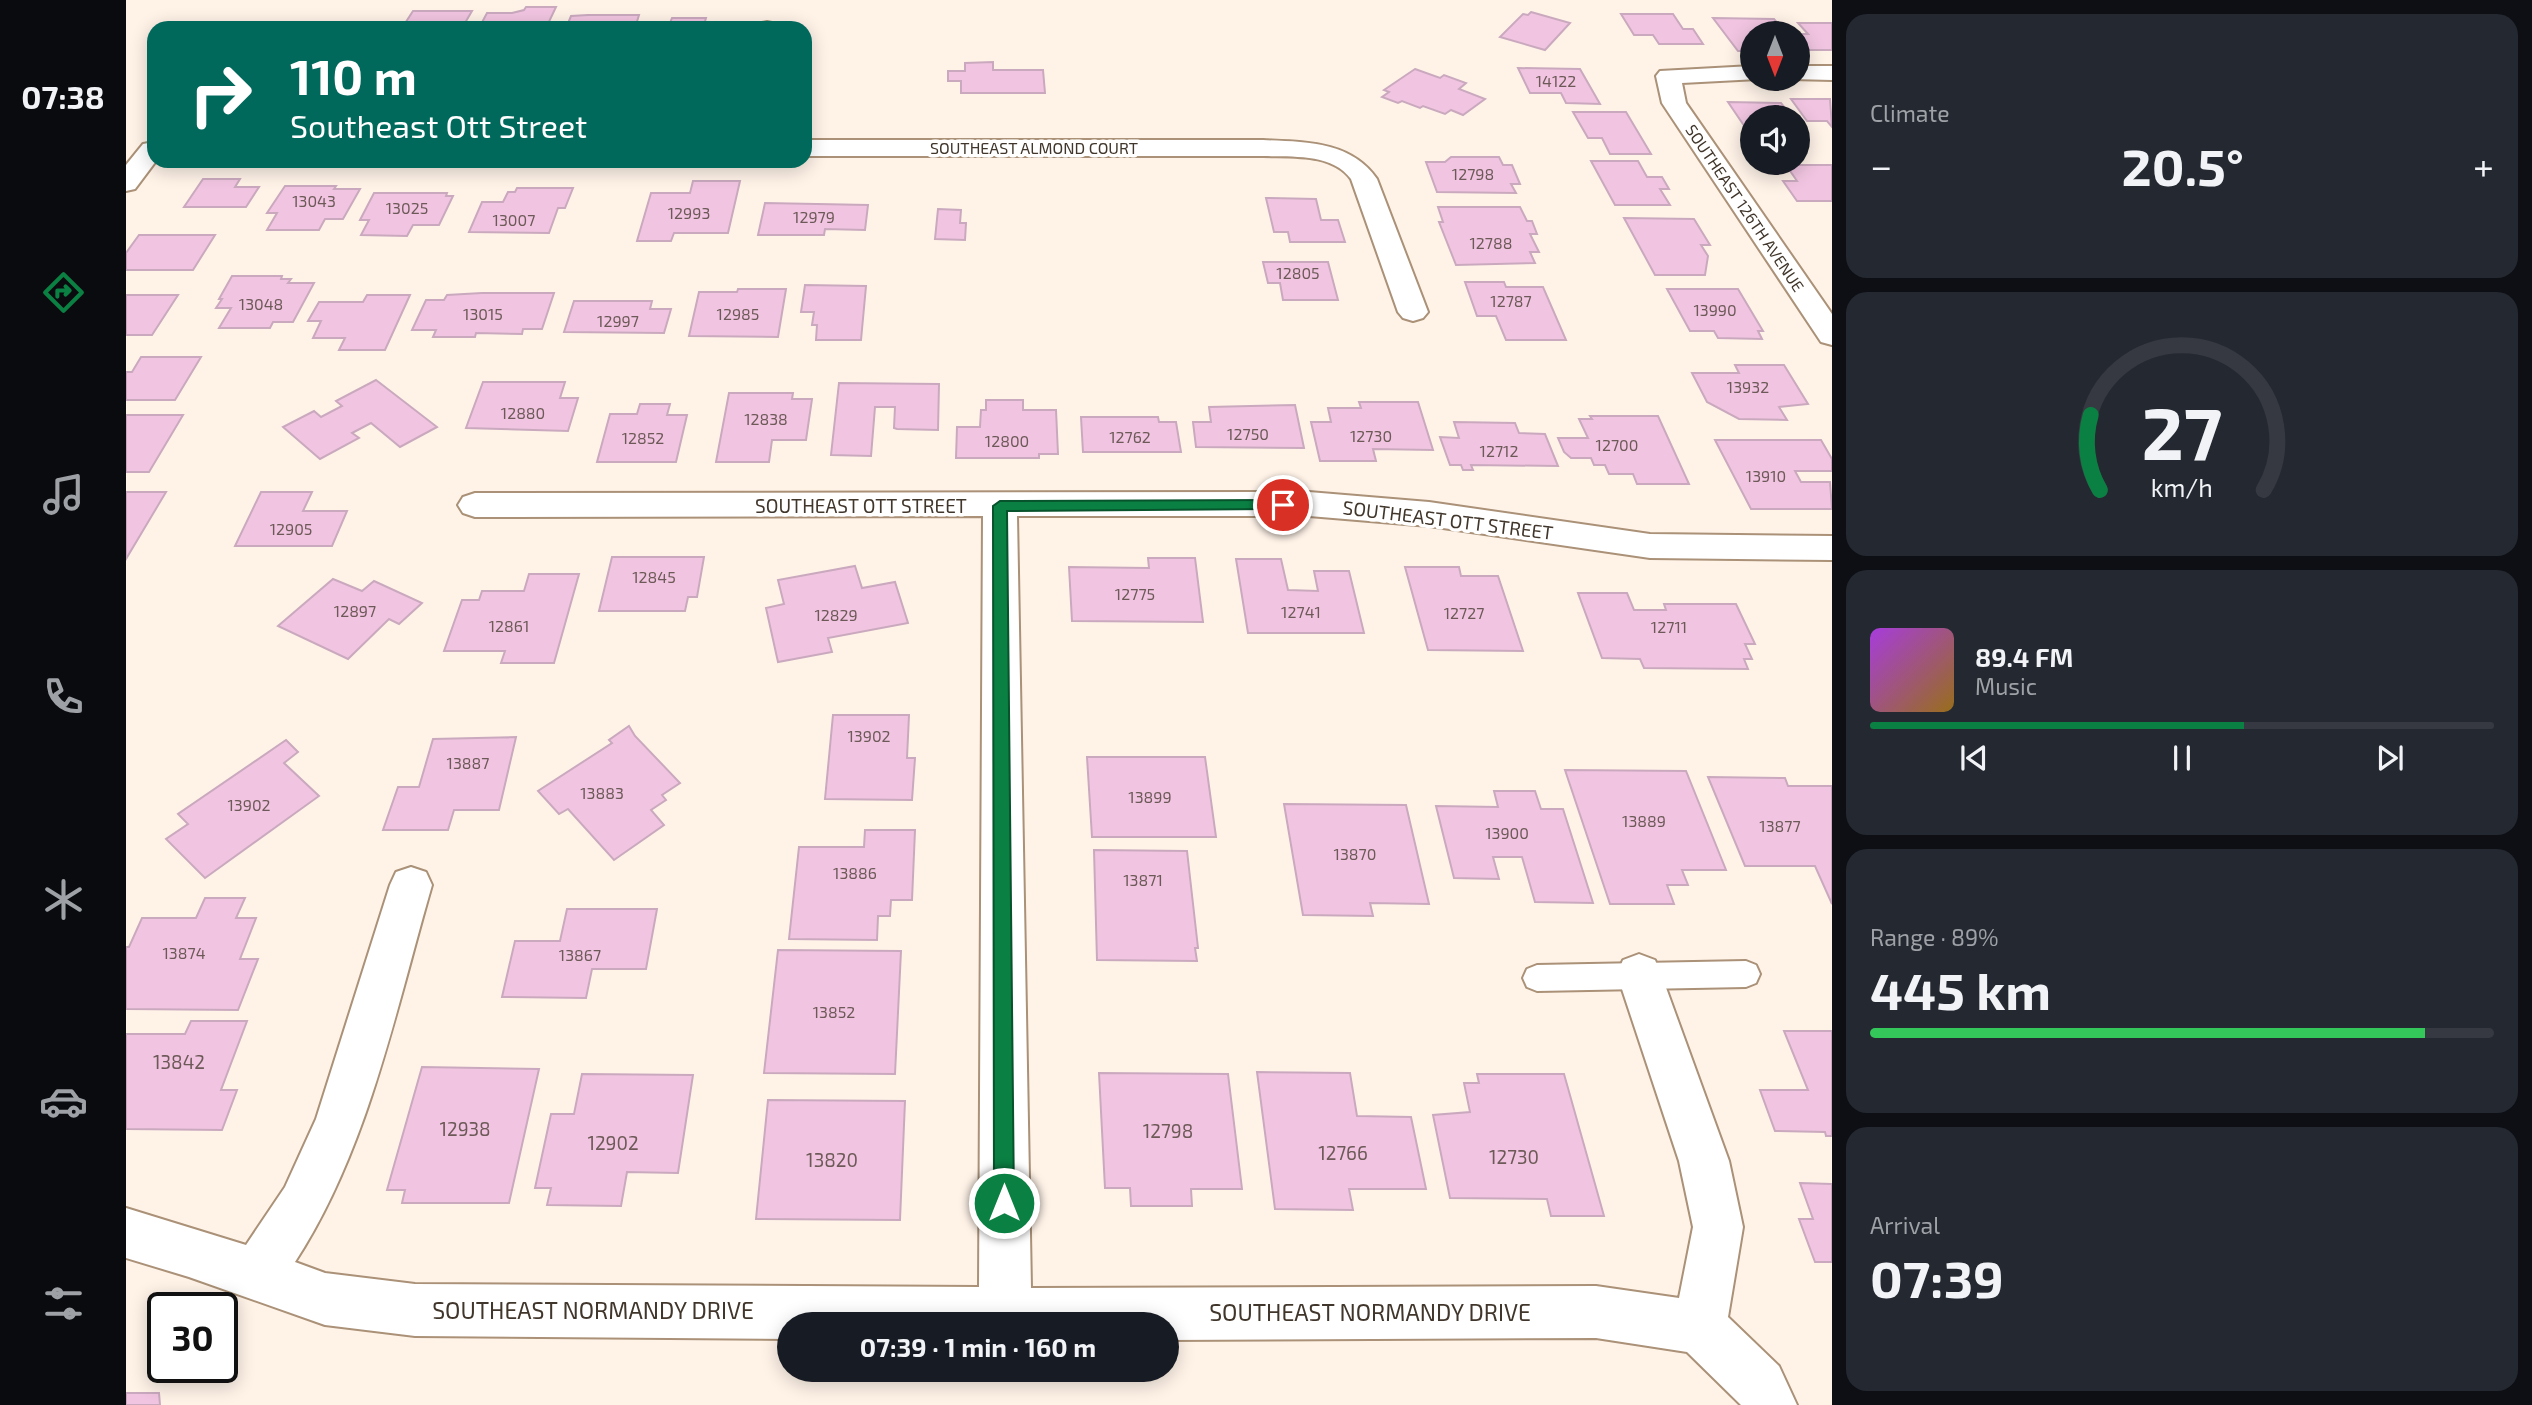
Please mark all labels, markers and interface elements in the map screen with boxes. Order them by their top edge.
north arrow [1740,21,1810,91]
map controls [1740,21,1810,175]
text: 110 m [290,46,417,105]
icon: right [175,49,266,140]
house number: 14122 [1536,71,1576,90]
text: 07:38 [21,77,105,115]
text: Climate [1870,99,1950,127]
button: sound [1740,105,1810,175]
text: Southeast Ott Street [290,106,587,144]
street label: SOUTHEAST 126TH AVENUE [1682,121,1808,295]
text: 20.5° [2121,134,2244,196]
street label: SOUTHEAST ALMOND COURT [930,138,1138,157]
text: − [1870,142,1892,188]
text: + [2473,142,2494,188]
house number: 12798 [1452,164,1494,183]
house number: 13043 [292,191,336,210]
house number: 13025 [386,198,428,217]
house number: 12993 [668,203,710,222]
house number: 12979 [793,207,835,226]
house number: 13007 [493,210,535,229]
house number: 12788 [1470,233,1512,252]
house number: 12805 [1276,263,1320,282]
icon: directions [39,268,88,317]
house number: 12787 [1490,291,1532,310]
house number: 13048 [239,294,283,313]
house number: 13990 [1693,300,1737,319]
house number: 13015 [463,304,503,323]
house number: 12985 [717,304,759,323]
house number: 12997 [597,311,639,330]
house number: 13932 [1727,377,1769,396]
text: 27 [2142,388,2222,476]
house number: 12880 [501,403,545,422]
house number: 12838 [744,409,788,428]
house number: 12750 [1227,424,1269,443]
house number: 12730 [1350,426,1392,445]
house number: 12762 [1109,427,1151,446]
house number: 12852 [622,428,664,447]
house number: 12800 [985,431,1029,450]
house number: 12700 [1596,435,1638,454]
house number: 12712 [1480,441,1518,460]
house number: 13910 [1746,466,1786,485]
icon: music [39,470,88,519]
text: km/h [2151,472,2213,502]
pin [1253,475,1313,535]
icon: arrive [1264,486,1302,524]
street label: SOUTHEAST OTT STREET [755,494,967,517]
street label: SOUTHEAST OTT STREET [1342,495,1555,544]
house number: 12905 [270,519,312,538]
house number: 12845 [632,567,676,586]
house number: 12775 [1115,584,1155,603]
house number: 12897 [334,601,376,620]
house number: 12741 [1281,602,1321,621]
house number: 12727 [1444,603,1484,622]
house number: 12829 [814,605,858,624]
house number: 12861 [489,616,529,635]
house number: 12711 [1651,617,1687,636]
text: 89.4 FM [1975,641,2073,672]
icon: phone [39,672,88,721]
text: Music [1975,672,2037,700]
house number: 13902 [847,726,891,745]
icon: previous [1955,739,1993,777]
icon: pause [2163,739,2201,777]
icon: next [2371,739,2409,777]
house number: 13887 [447,753,489,772]
house number: 13883 [580,783,624,802]
house number: 13899 [1128,787,1172,806]
house number: 13902 [227,795,271,814]
house number: 13889 [1622,811,1666,830]
house number: 13877 [1759,816,1801,835]
house number: 13900 [1485,823,1529,842]
house number: 13870 [1334,844,1376,863]
house number: 13886 [833,863,877,882]
house number: 13871 [1123,870,1163,889]
icon: climate [39,875,88,924]
text: Range · 89% [1870,923,1999,951]
house number: 13874 [162,943,206,962]
house number: 13867 [559,945,601,964]
text: 445 km [1870,958,2051,1020]
house number: 13852 [813,1002,855,1021]
house number: 13842 [153,1050,205,1073]
icon: car [39,1077,88,1126]
house number: 12938 [439,1117,491,1140]
house number: 12798 [1143,1119,1193,1142]
house number: 12902 [587,1131,639,1154]
house number: 12766 [1318,1141,1368,1164]
house number: 12730 [1489,1145,1539,1168]
house number: 13820 [806,1148,858,1171]
position arrow [967,1166,1041,1240]
text: Arrival [1870,1211,1940,1239]
text: 07:39 [1870,1246,2004,1308]
icon: filters [39,1279,88,1328]
speed limit sign: 30 [147,1292,238,1383]
street label: SOUTHEAST NORMANDY DRIVE [432,1296,754,1324]
street label: SOUTHEAST NORMANDY DRIVE [1209,1298,1531,1326]
text: 07:39 · 1 min · 160 m [860,1331,1096,1362]

